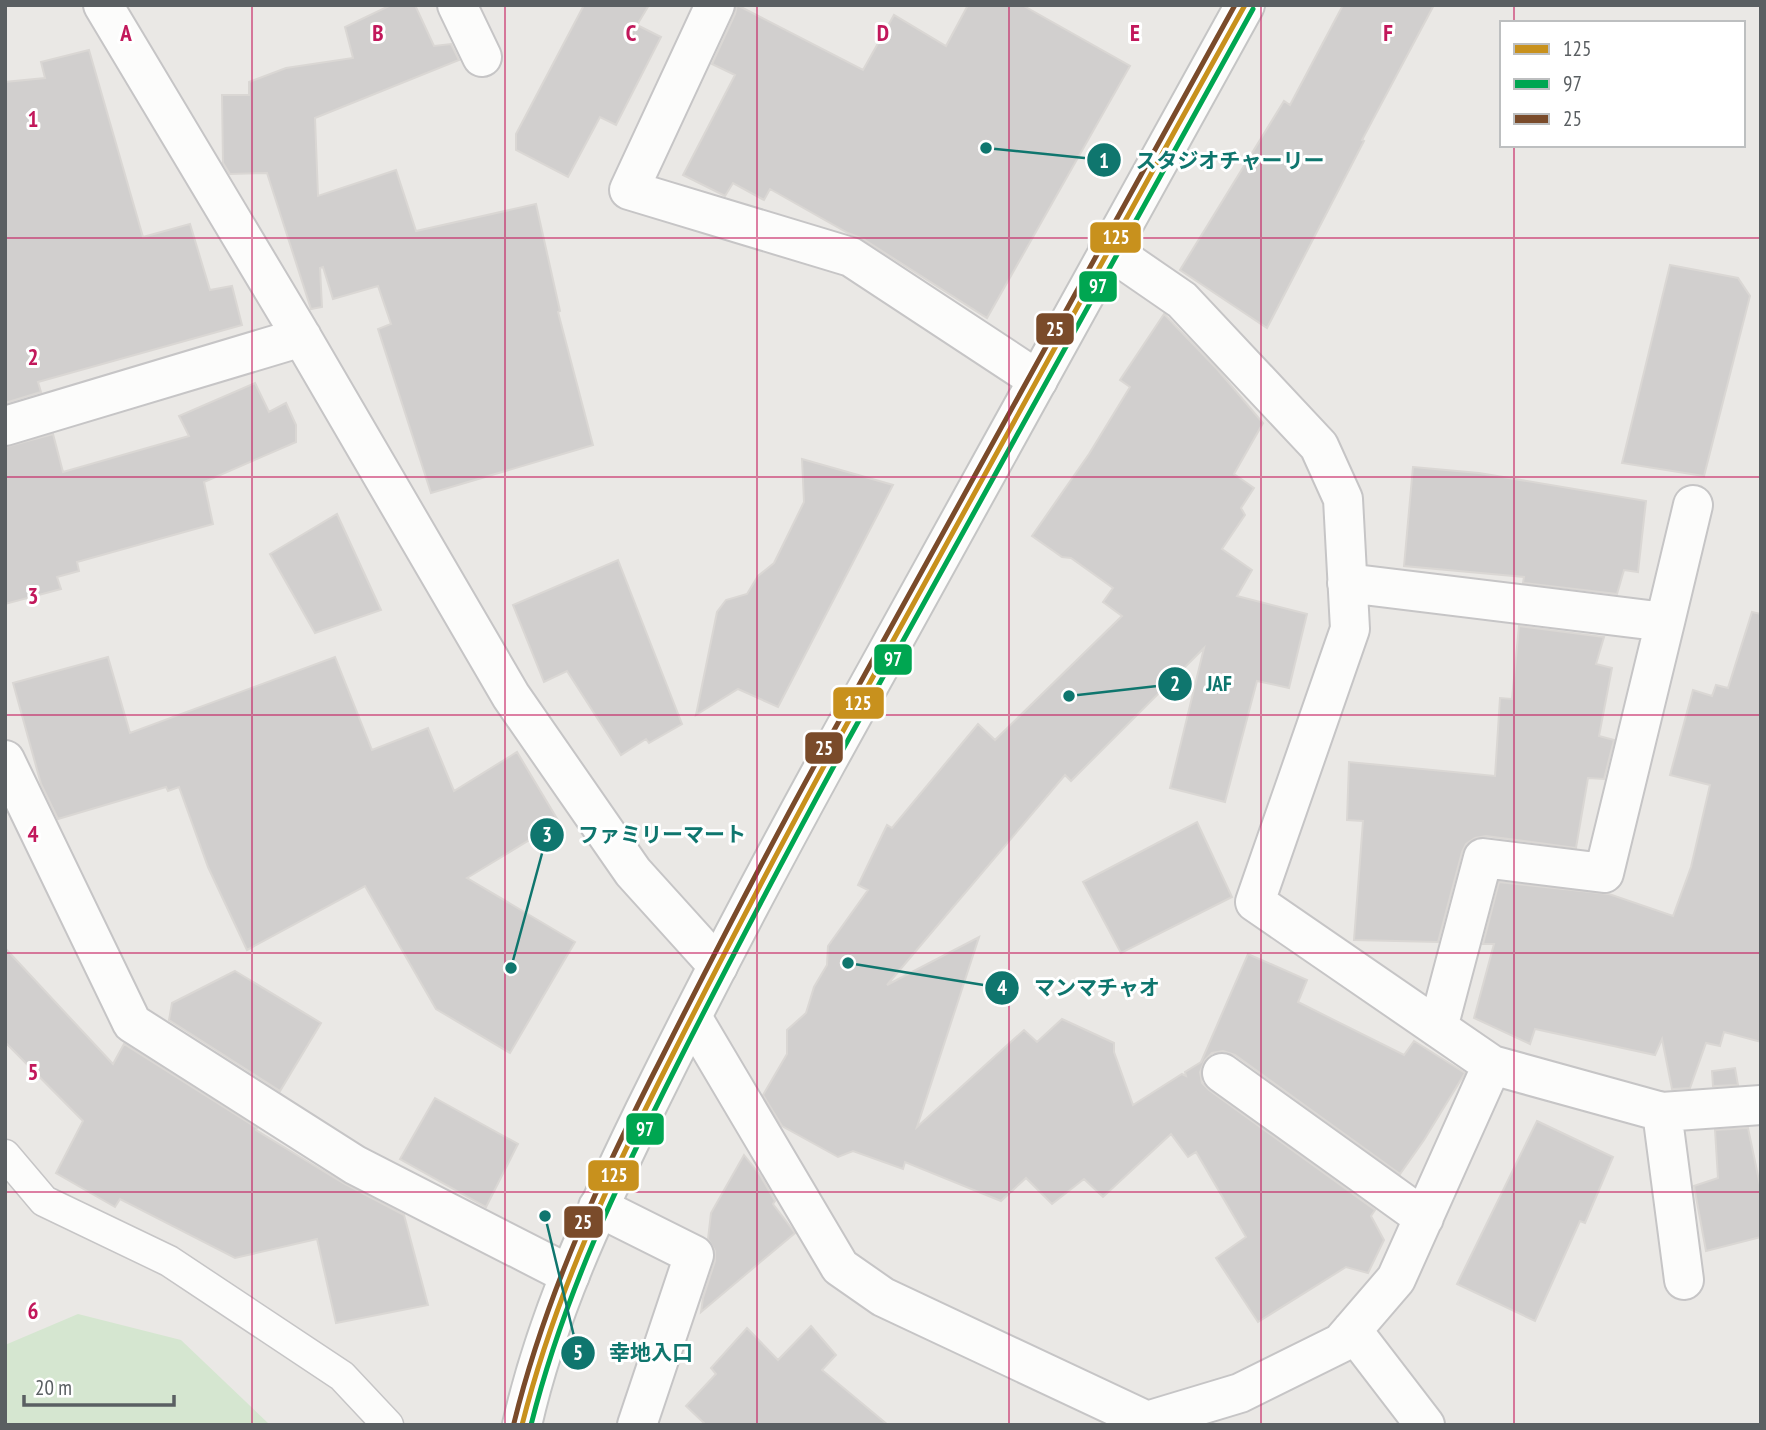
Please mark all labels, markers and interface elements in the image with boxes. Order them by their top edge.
text: A [119,18,132,47]
text: B [372,18,384,47]
text: C [626,18,637,47]
text: D [877,18,889,47]
text: E [1130,18,1140,47]
text: F [1383,18,1393,47]
legend [1500,21,1745,147]
text: 125 [1563,35,1591,62]
text: 97 [1563,70,1582,97]
text: 1 [28,104,39,133]
text: 25 [1563,105,1582,132]
callout: スタジオチャーリー [1086,139,1338,181]
text: 1 [1099,147,1109,174]
text: スタジオチャーリー [1136,147,1324,174]
line badge: 125 [1089,221,1142,254]
text: 125 [1102,225,1130,249]
line badge: 97 [1078,270,1118,303]
text: 97 [1089,274,1107,298]
line badge: 25 [1035,312,1075,346]
text: 25 [1046,317,1064,341]
text: 2 [28,342,39,371]
text: 3 [28,581,39,610]
line badge: 97 [873,643,913,676]
text: 97 [884,647,902,671]
callout: JAF [1157,663,1246,705]
text: 2 [1170,670,1180,697]
text: JAF [1205,670,1232,697]
line badge: 125 [832,686,885,720]
text: 125 [844,691,872,715]
line badge: 25 [804,731,844,765]
text: 25 [815,736,833,760]
callout: ファミリーマート [529,814,760,856]
text: 4 [28,819,39,848]
text: 3 [542,821,552,848]
text: ファミリーマート [578,821,746,848]
callout: マンマチャオ [985,967,1174,1009]
text: 4 [997,974,1007,1001]
text: マンマチャオ [1034,974,1160,1001]
text: 5 [28,1057,39,1086]
line badge: 97 [625,1112,665,1146]
text: 97 [636,1117,654,1141]
line badge: 125 [587,1159,640,1192]
text: 125 [600,1163,628,1187]
line badge: 25 [563,1205,604,1239]
text: 25 [574,1210,592,1234]
text: 6 [28,1296,39,1325]
callout: 幸地入口 [560,1332,707,1374]
text: 5 [573,1339,583,1366]
text: 幸地入口 [609,1339,693,1366]
scale bar [24,1364,175,1408]
text: 20 m [35,1374,72,1401]

